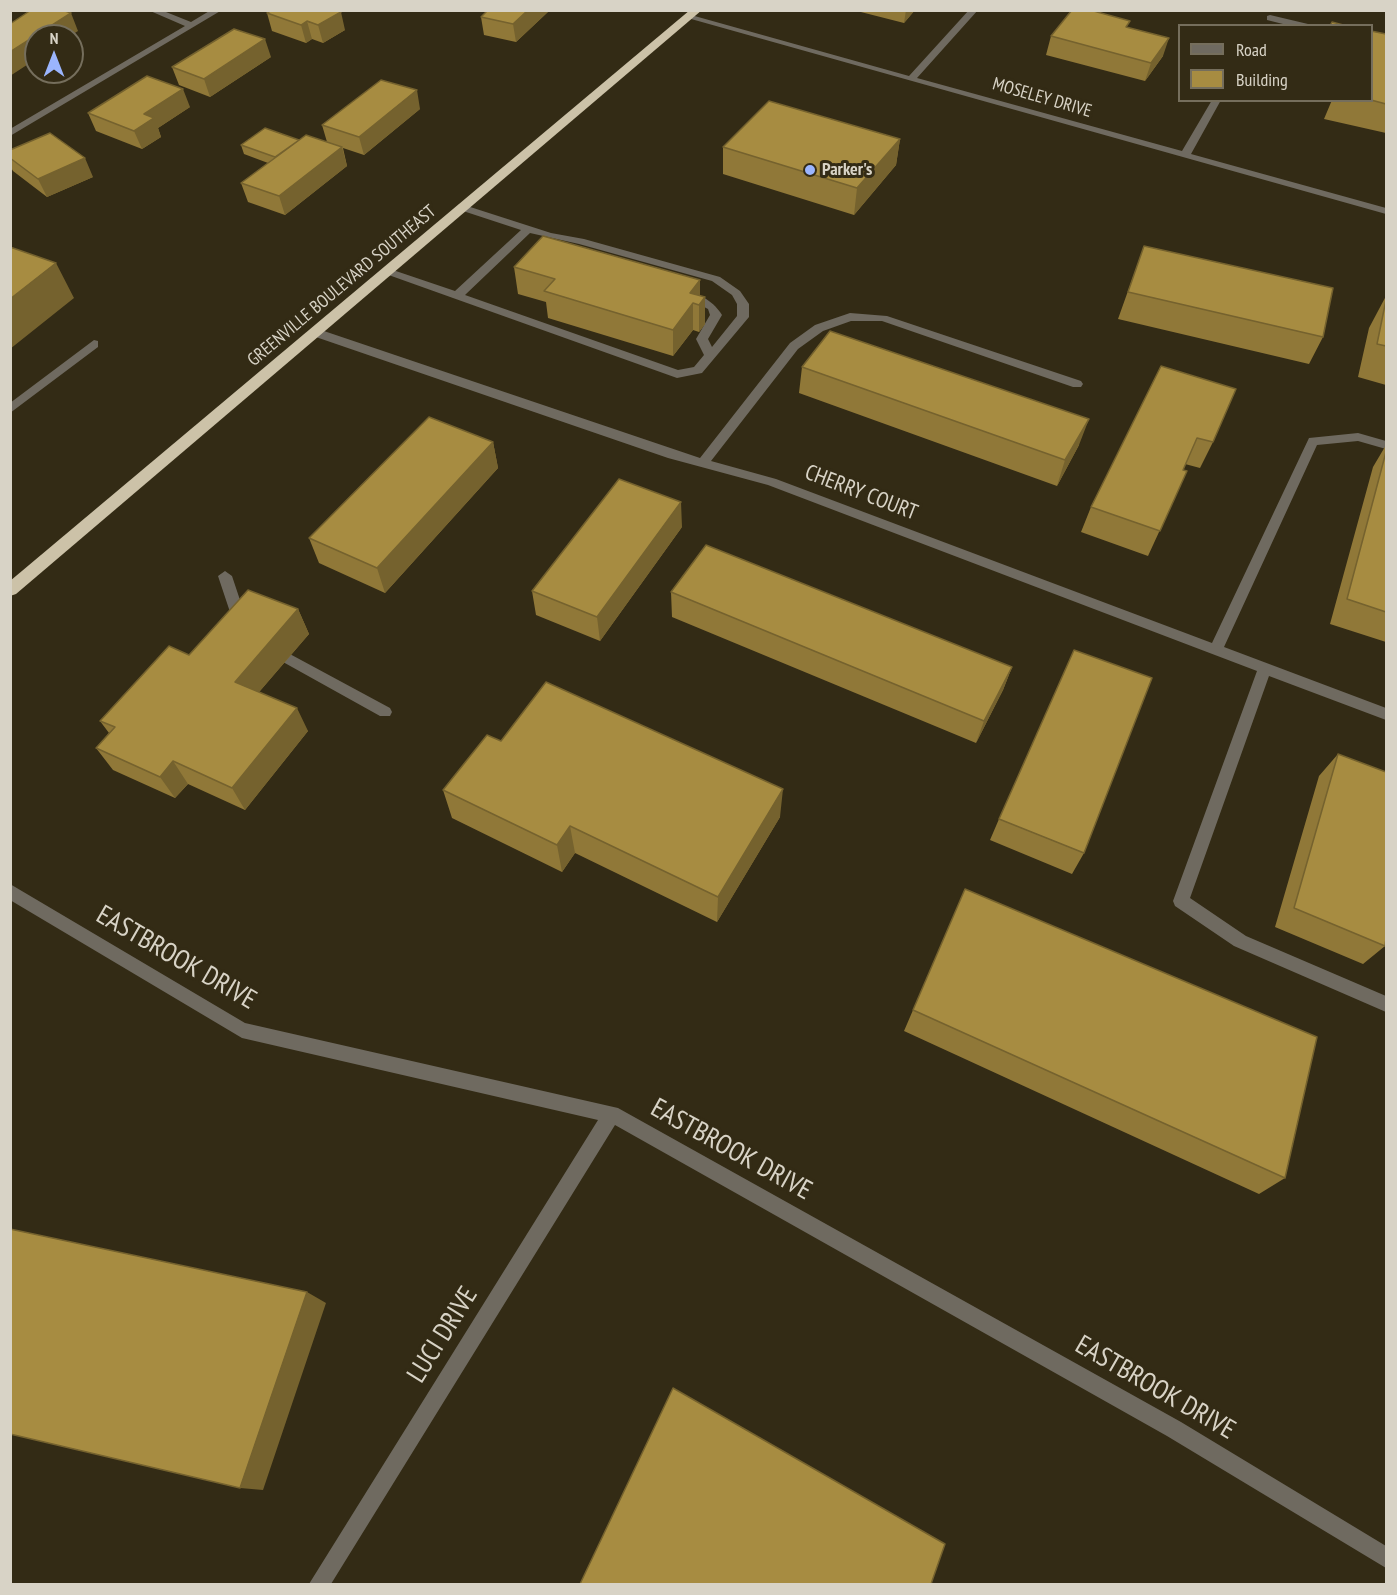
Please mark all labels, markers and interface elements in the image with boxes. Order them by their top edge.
north arrow [24,24,84,84]
legend [1178,24,1373,102]
text: N [50,28,58,48]
text: Road [1236,38,1267,61]
text: Building [1236,68,1288,91]
street label: MOSELEY DRIVE [990,74,1094,122]
place label: Parker's [822,159,872,181]
marker: Parker's [803,163,817,177]
street label: GREENVILLE BOULEVARD SOUTHEAST [243,201,441,371]
street label: CHERRY COURT [801,459,921,527]
street label: EASTBROOK DRIVE [90,899,262,1017]
street label: EASTBROOK DRIVE [645,1092,817,1208]
street label: LUCI DRIVE [401,1281,485,1389]
street label: EASTBROOK DRIVE [1069,1329,1241,1447]

